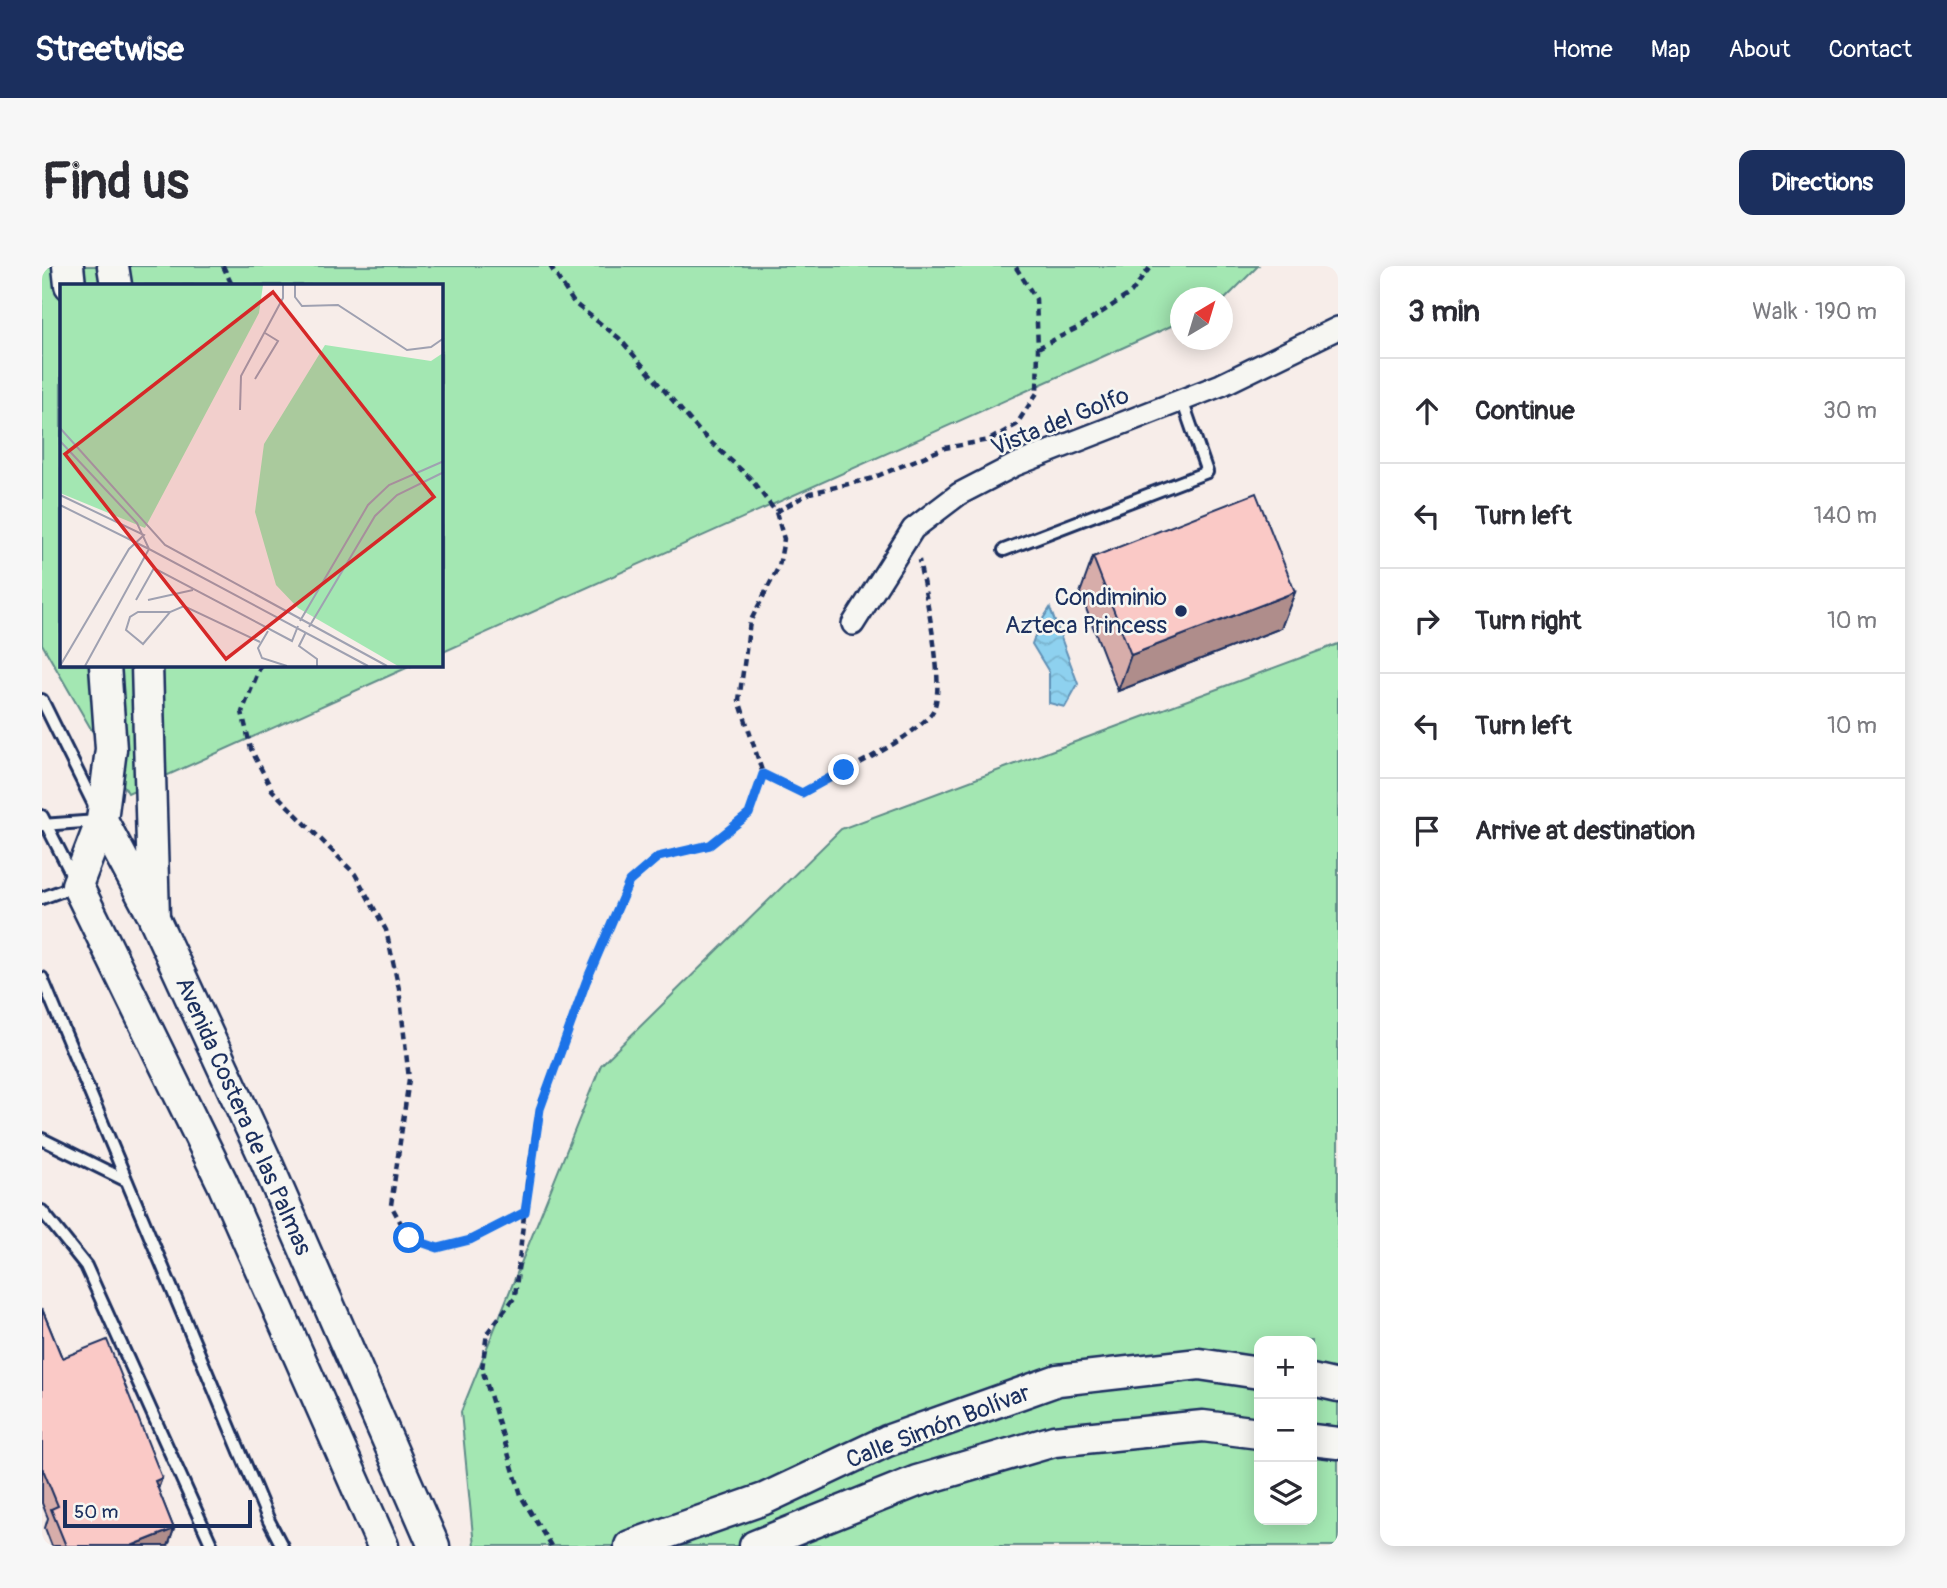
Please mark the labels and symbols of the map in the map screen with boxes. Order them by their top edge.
inset map [60,284,443,667]
north arrow [1170,287,1233,350]
street label: Vista del Golfo [987,381,1133,462]
place label: Condiminio Azteca Princess [1005,583,1167,640]
marker: Condiminio Azteca Princess [1173,603,1189,619]
route end [828,754,859,785]
street label: Avenida Costera de las Palmas [169,973,318,1260]
route start [393,1222,424,1253]
street label: Calle Simón Bolívar [842,1378,1035,1475]
scale bar [63,1497,252,1529]

